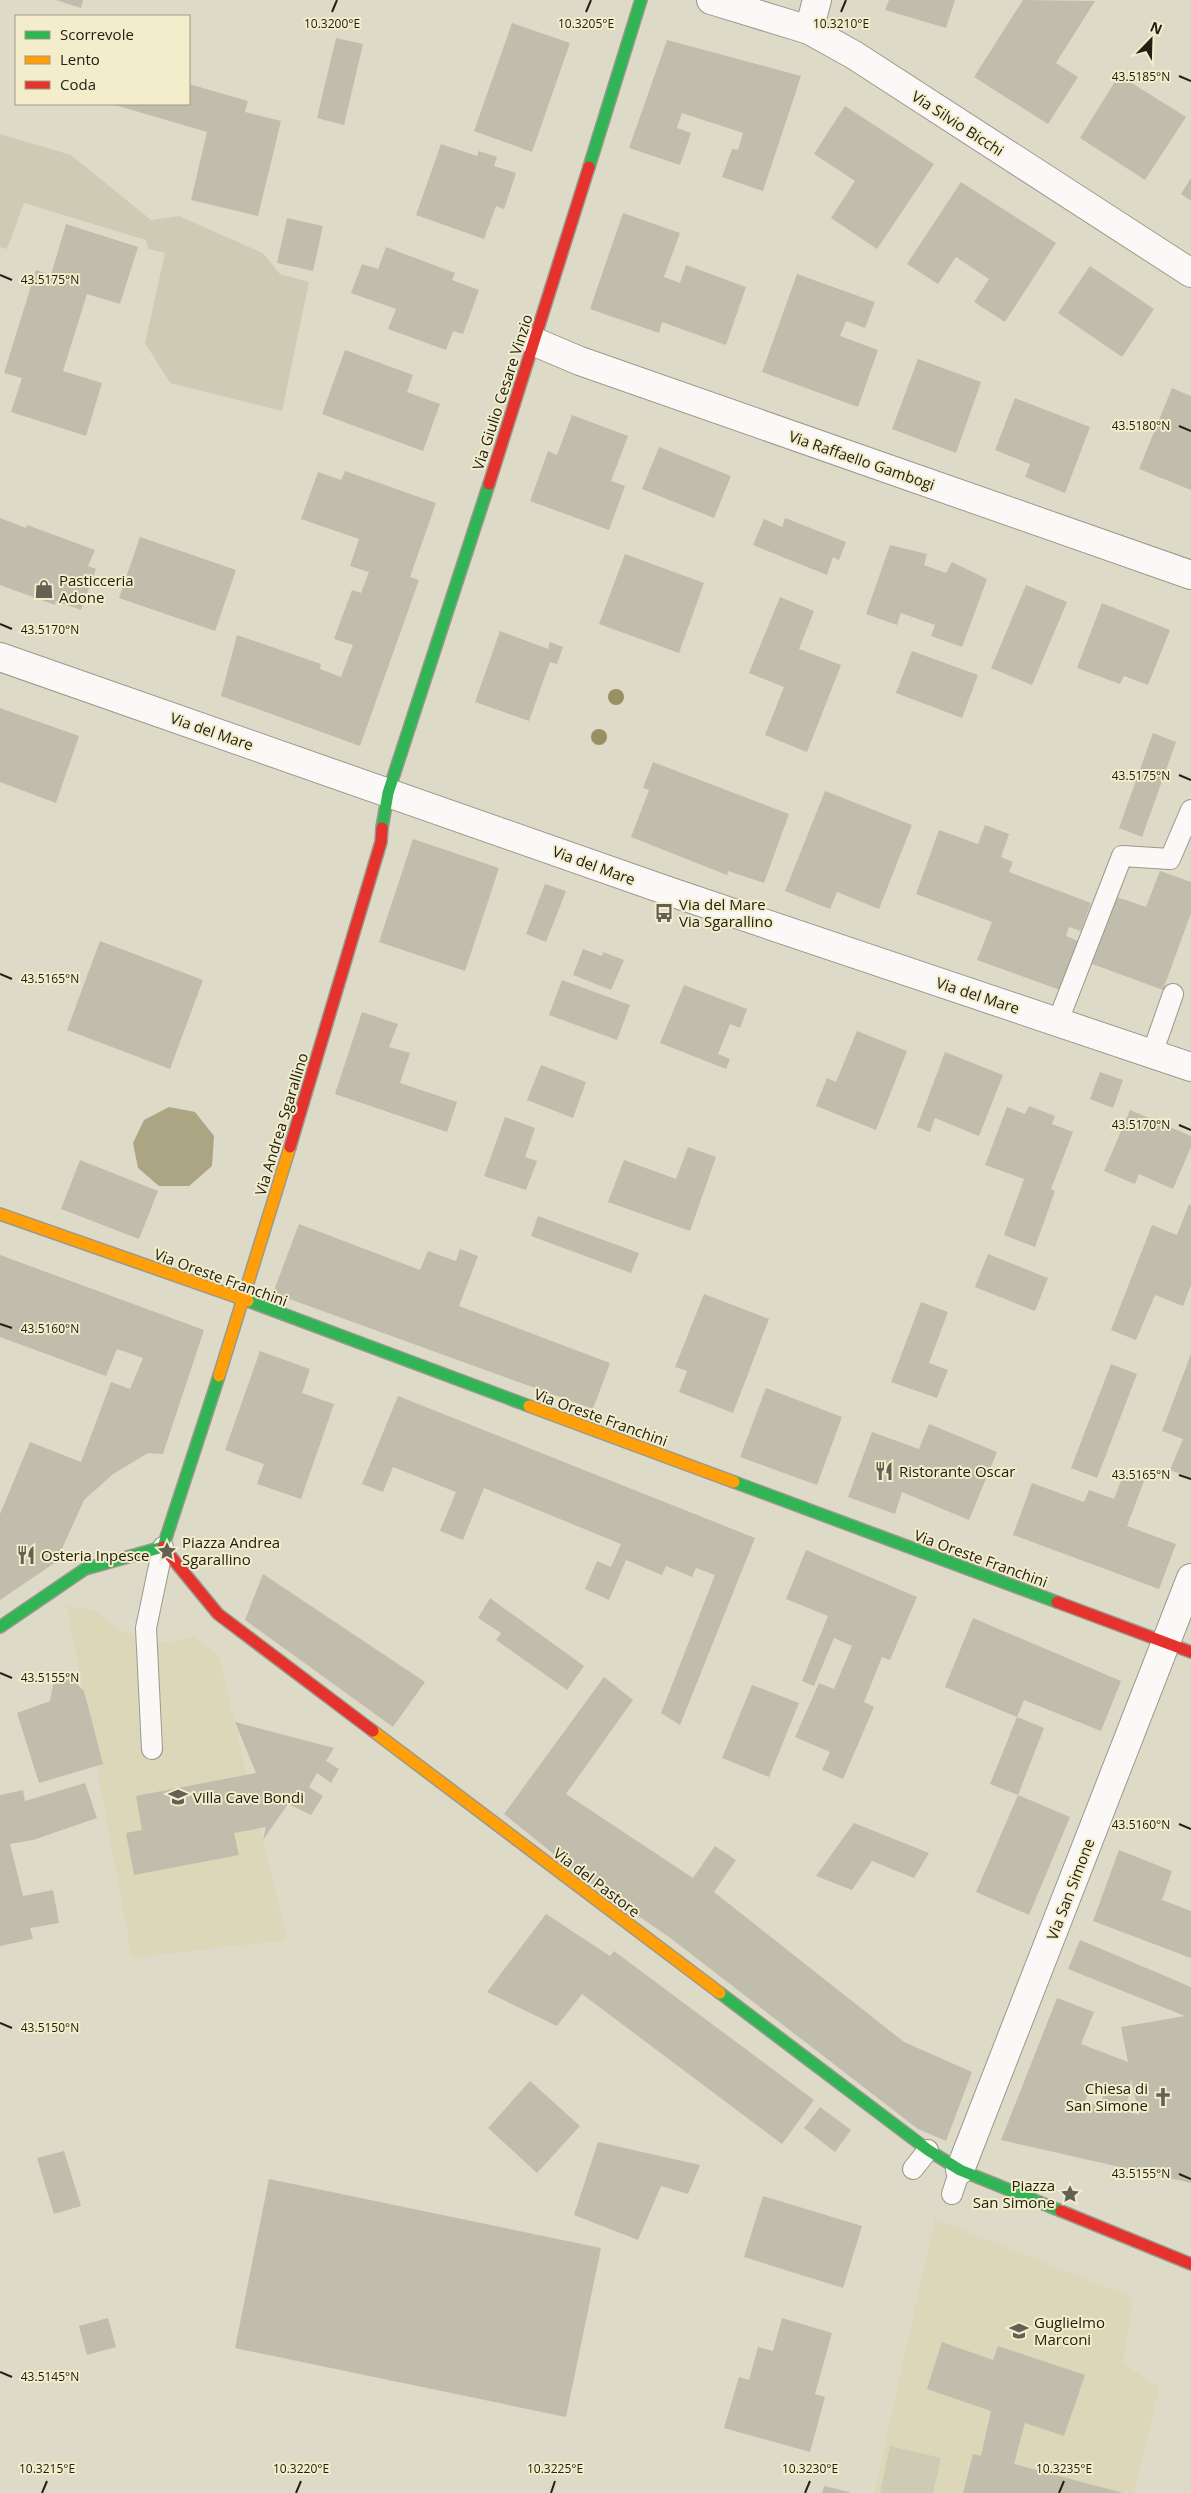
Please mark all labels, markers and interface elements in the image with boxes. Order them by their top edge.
legend [15,15,190,105]
text: 10.3200°E [304,15,360,32]
text: 10.3205°E [558,15,614,32]
text: 10.3210°E [813,15,869,32]
north arrow [1126,15,1176,65]
text: N [1147,17,1165,39]
text: Scorrevole [60,24,134,44]
text: Lento [60,49,100,69]
text: 43.5185°N [1112,68,1170,85]
text: Coda [60,74,96,94]
street label: Via Silvio Bicchi [908,86,1008,160]
text: 43.5175°N [21,271,79,288]
street label: Via Giulio Cesare Vinzio [467,311,537,473]
text: 43.5180°N [1112,417,1170,434]
street label: Via Raffaello Gambogi [786,426,938,494]
place label: Pasticceria Adone [59,570,134,607]
shop icon: Pasticceria Adone [33,578,55,600]
text: 43.5170°N [21,621,79,638]
street label: Via del Mare [168,707,256,755]
text: 43.5175°N [1112,767,1170,784]
street label: Via del Mare [550,841,638,889]
place label: Via del Mare Via Sgarallino [679,894,773,931]
bus stop icon: Via del Mare Via Sgarallino [653,902,675,924]
text: 43.5165°N [21,970,79,987]
street label: Via del Mare [934,972,1022,1018]
street label: Via Andrea Sgarallino [250,1050,312,1198]
text: 43.5170°N [1112,1116,1170,1133]
street label: Via Oreste Franchini [152,1244,290,1310]
text: 43.5160°N [21,1320,79,1337]
street label: Via Oreste Franchini [532,1384,670,1450]
restaurant icon: Ristorante Oscar [873,1460,895,1482]
place label: Ristorante Oscar [899,1461,1015,1481]
text: 43.5165°N [1112,1466,1170,1483]
street label: Via Oreste Franchini [912,1525,1050,1591]
place label: Piazza Andrea Sgarallino [182,1532,280,1569]
place icon: Piazza Andrea Sgarallino [156,1540,178,1562]
restaurant icon: Osteria Inpesce [15,1544,37,1566]
place label: Osteria Inpesce [41,1545,149,1565]
text: 43.5155°N [21,1669,79,1686]
school or university icon: Villa Cave Bondi [167,1786,189,1808]
place label: Villa Cave Bondi [193,1787,304,1807]
text: 43.5160°N [1112,1816,1170,1833]
street label: Via San Simone [1041,1835,1099,1943]
street label: Via del Pastore [550,1843,644,1921]
text: 43.5150°N [21,2019,79,2036]
place label: Chiesa di San Simone [1066,2078,1148,2115]
church icon: Chiesa di San Simone [1152,2086,1174,2108]
text: 43.5155°N [1112,2165,1170,2182]
place label: Piazza San Simone [973,2175,1055,2212]
place icon: Piazza San Simone [1059,2183,1081,2205]
place label: Guglielmo Marconi [1034,2312,1105,2349]
school or university icon: Guglielmo Marconi [1008,2320,1030,2342]
text: 43.5145°N [21,2368,79,2385]
text: 10.3215°E [19,2460,75,2477]
text: 10.3220°E [273,2460,329,2477]
text: 10.3225°E [527,2460,583,2477]
text: 10.3230°E [782,2460,838,2477]
text: 10.3235°E [1036,2460,1092,2477]

